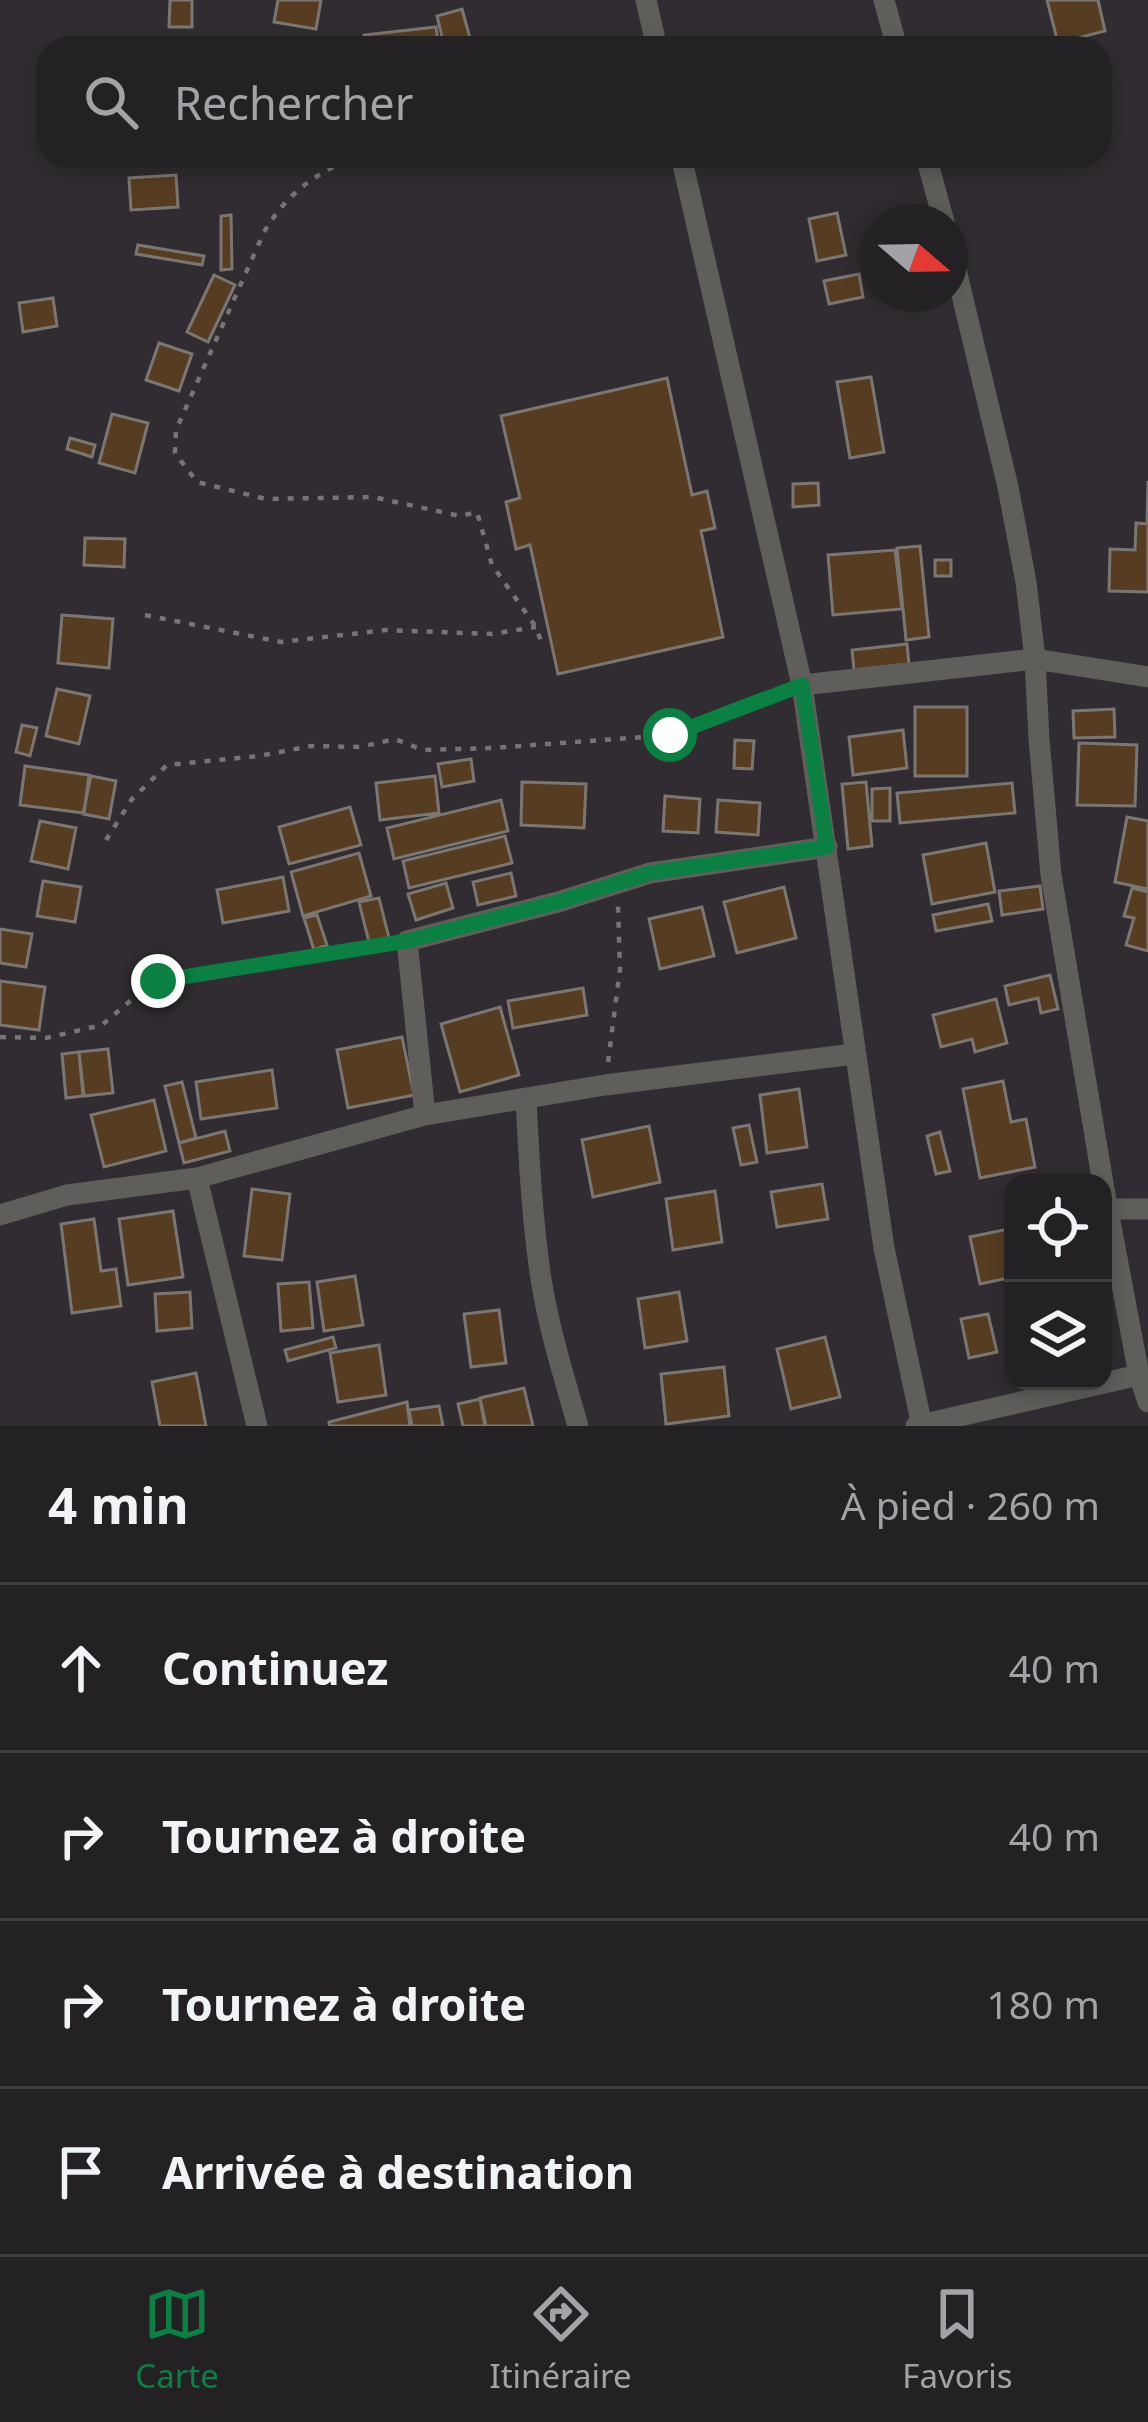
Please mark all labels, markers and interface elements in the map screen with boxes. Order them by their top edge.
search box [36,36,1112,168]
icon: search [78,69,144,135]
text: Rechercher [174,72,413,133]
north arrow [860,204,968,312]
route start [643,708,697,762]
route end [131,954,185,1008]
map controls [1004,1174,1112,1390]
button: locate [1004,1174,1112,1282]
button: layers [1004,1282,1112,1390]
text: 4 min [48,1469,189,1539]
text: À pied · 260 m [841,1478,1100,1531]
icon: ahead [48,1635,114,1701]
text: Continuez [162,1637,388,1698]
text: 40 m [1009,1641,1100,1694]
icon: right [48,1803,114,1869]
text: Tournez à droite [162,1805,526,1866]
text: 40 m [1009,1809,1100,1862]
icon: right [48,1971,114,2037]
text: Tournez à droite [162,1973,526,2034]
text: 180 m [986,1977,1100,2030]
icon: arrive [48,2139,114,2205]
text: Arrivée à destination [162,2141,634,2202]
tab: Carte [135,2281,219,2398]
tab: Itinéraire [489,2281,632,2398]
tab: Favoris [902,2281,1013,2398]

